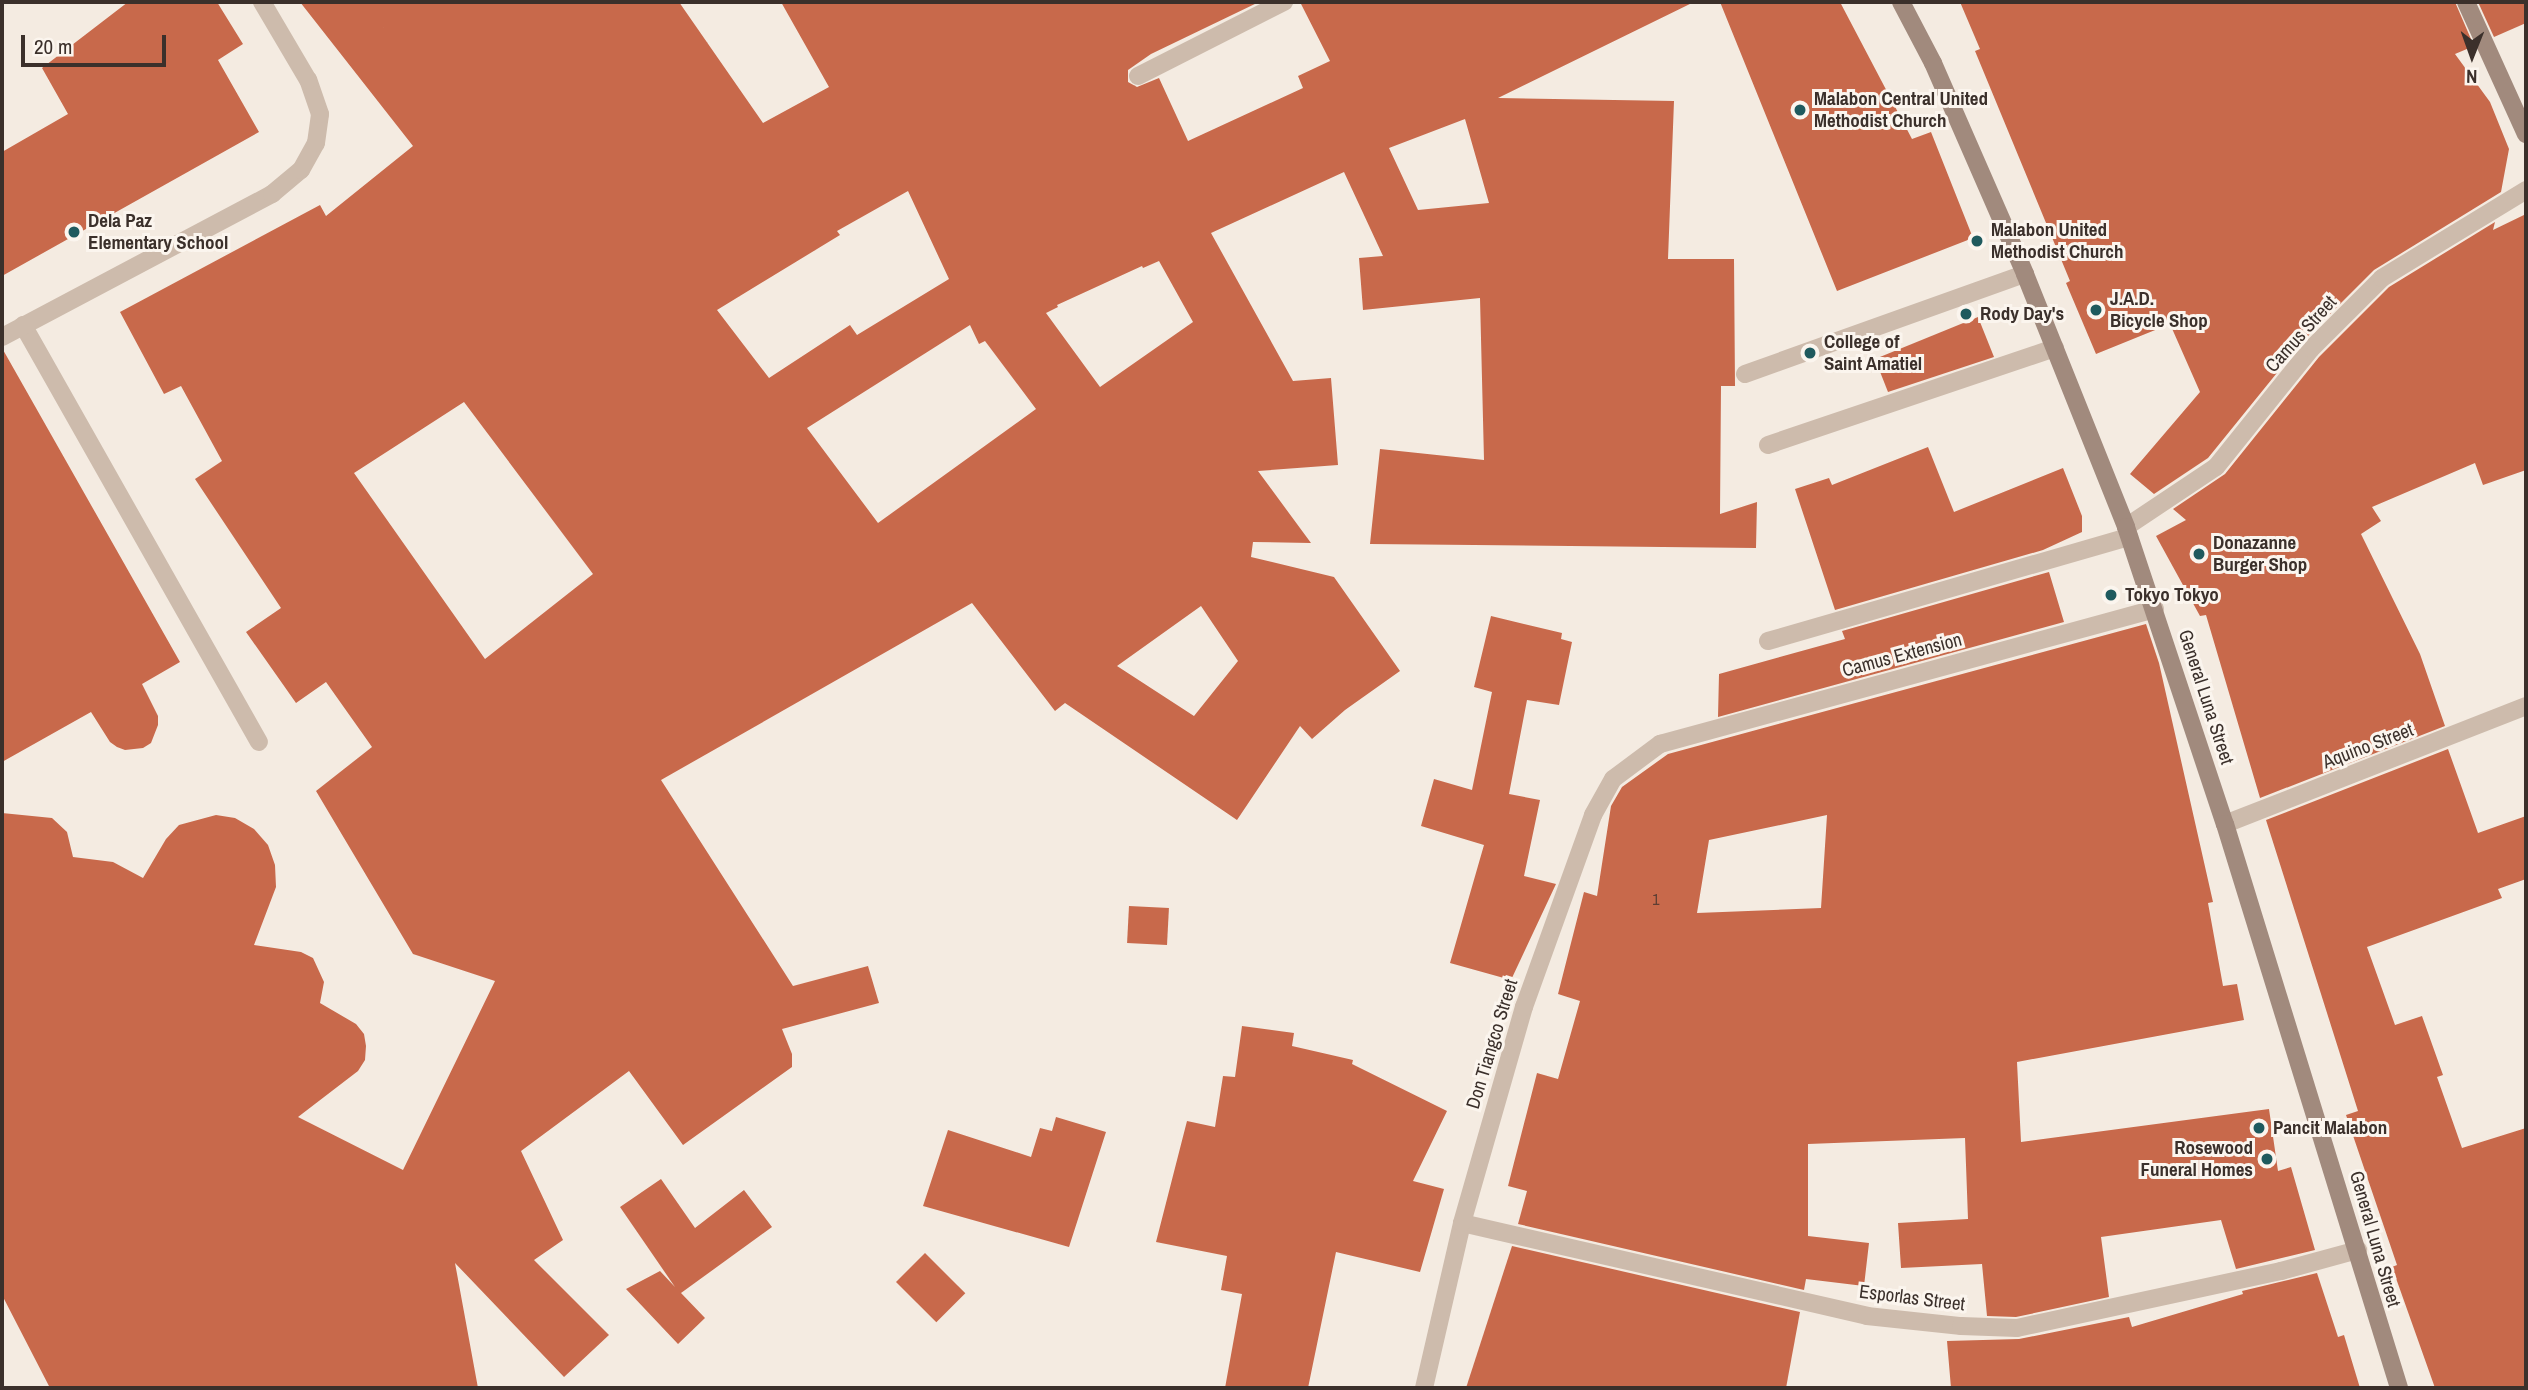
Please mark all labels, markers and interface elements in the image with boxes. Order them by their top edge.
scale bar [24,21,170,65]
north arrow [2437,21,2507,91]
text: 20 m [34,32,72,61]
text: N [2466,64,2477,90]
place label: Malabon Central United Methodist Church [1814,88,1988,132]
marker: Malabon Central United Methodist Church [1792,102,1808,118]
place label: Dela Paz Elementary School [88,210,228,254]
place label: Malabon United Methodist Church [1991,219,2123,263]
marker: Dela Paz Elementary School [66,224,82,240]
marker: Malabon United Methodist Church [1969,233,1985,249]
place label: J.A.D. Bicycle Shop [2110,288,2208,332]
street label: Camus Street [2261,291,2341,377]
marker: J.A.D. Bicycle Shop [2088,302,2104,318]
place label: Rody Day's [1980,303,2064,325]
marker: Rody Day's [1958,306,1974,322]
place label: College of Saint Amatiel [1824,331,1923,375]
marker: College of Saint Amatiel [1802,345,1818,361]
place label: Donazanne Burger Shop [2213,532,2307,576]
marker: Donazanne Burger Shop [2191,546,2207,562]
place label: Tokyo Tokyo [2125,584,2219,606]
marker: Tokyo Tokyo [2103,587,2119,603]
street label: General Luna Street [2173,627,2239,767]
street label: Camus Extension [1840,628,1964,682]
street label: Aquino Street [2319,718,2417,774]
house number: 1 [1652,889,1660,909]
street label: Don Tiangco Street [1461,976,1523,1112]
place label: Pancit Malabon [2273,1117,2387,1139]
marker: Pancit Malabon [2251,1120,2267,1136]
place label: Rosewood Funeral Homes [2140,1137,2253,1181]
marker: Rosewood Funeral Homes [2259,1151,2275,1167]
street label: General Luna Street [2345,1168,2405,1310]
street label: Esporlas Street [1858,1280,1966,1316]

